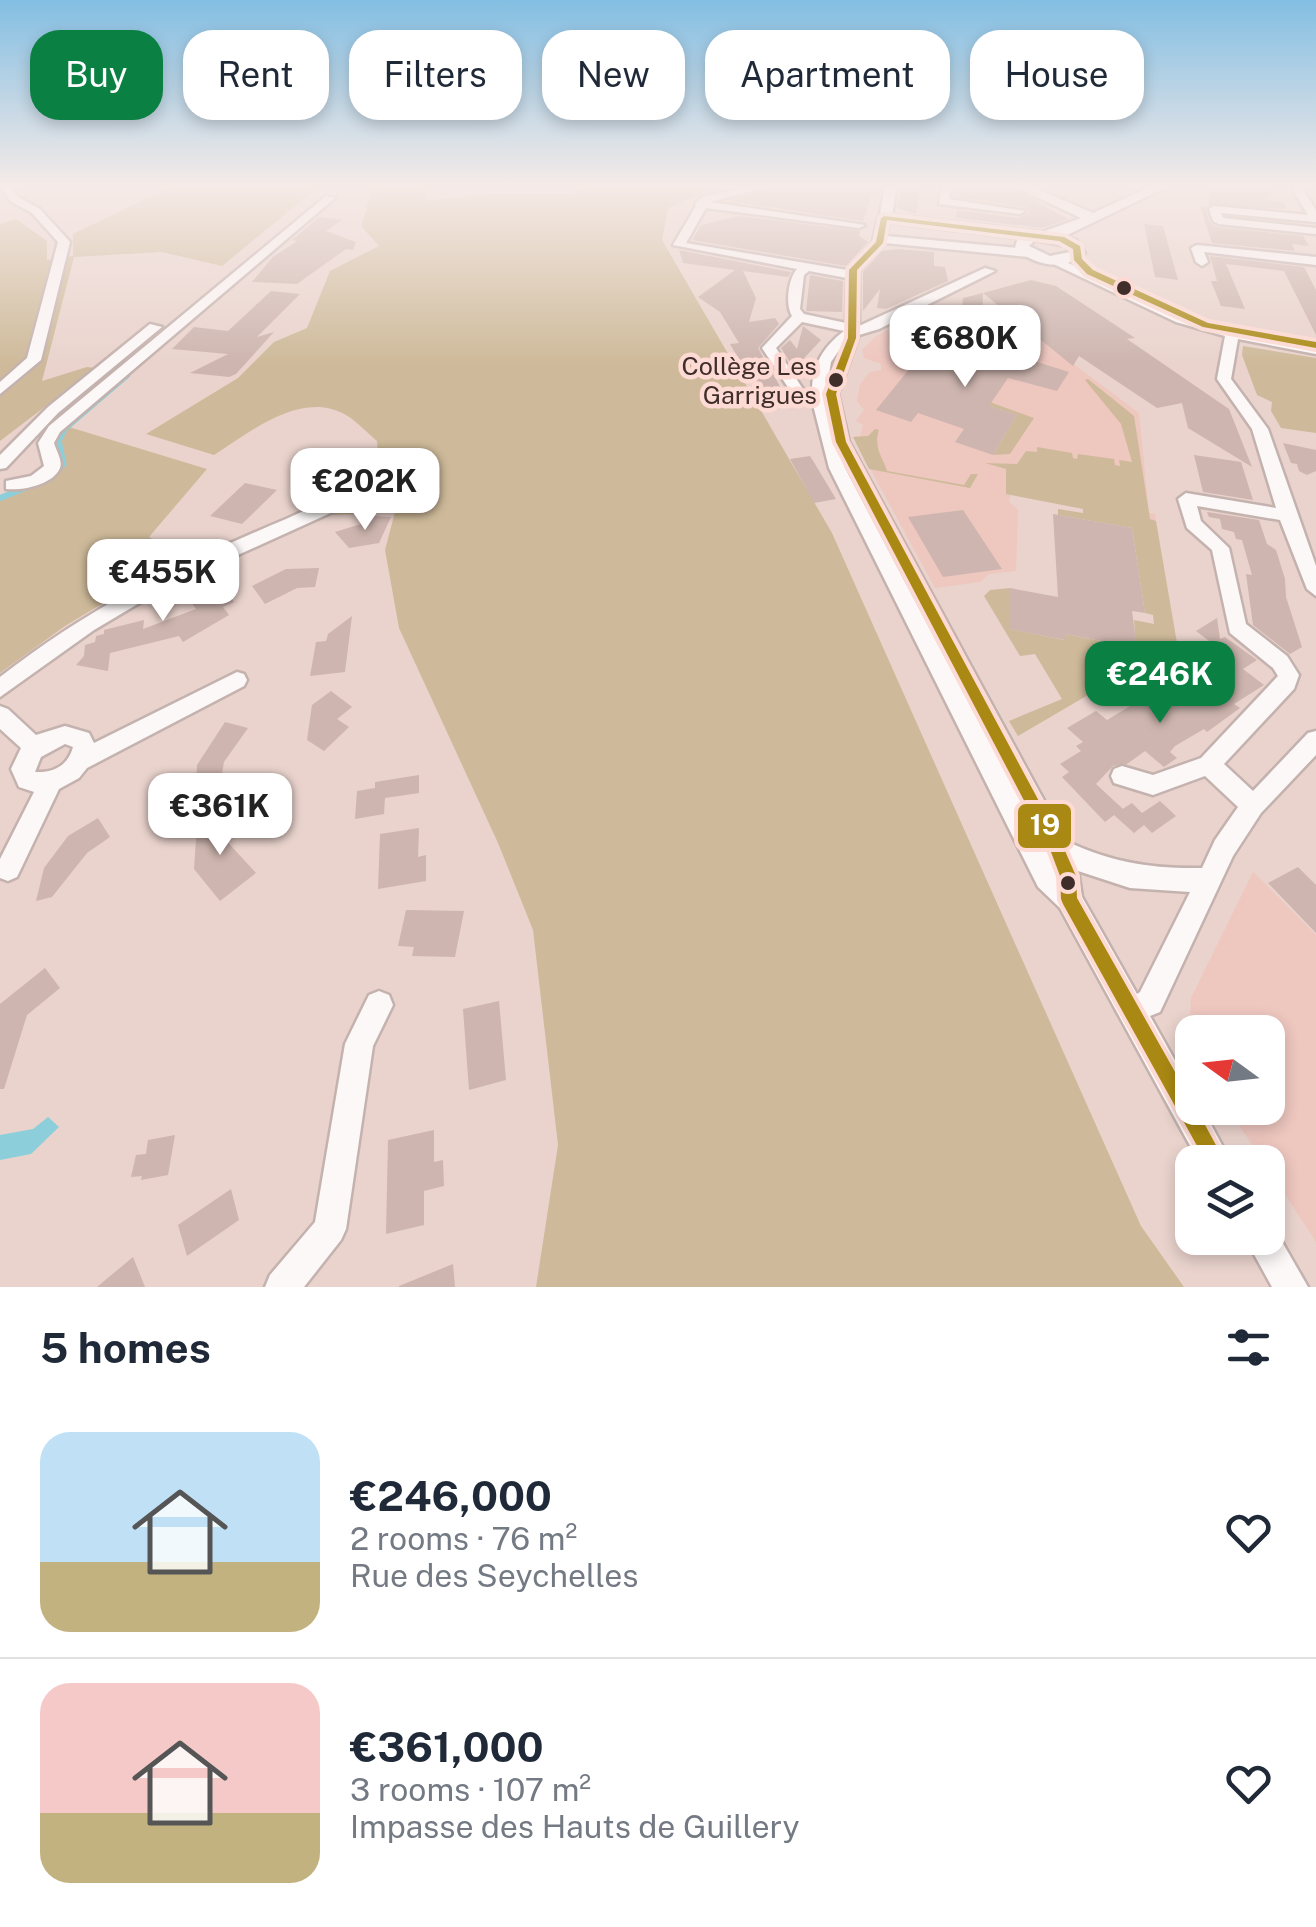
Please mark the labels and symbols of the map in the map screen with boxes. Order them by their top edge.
unlabelled marker [1114,278,1134,298]
pin: €680K [895,305,1035,390]
place label: Collège Les Garrigues [682,351,817,410]
marker: Collège Les Garrigues [826,370,846,390]
pin: €202K [295,448,435,533]
pin: €455K [93,539,233,624]
pin: €246K [1090,641,1230,726]
pin: €361K [150,773,290,858]
line badge: 19 [1016,802,1073,850]
text: 19 [1030,808,1060,841]
unlabelled marker [1058,873,1078,893]
north arrow [1175,1015,1285,1125]

